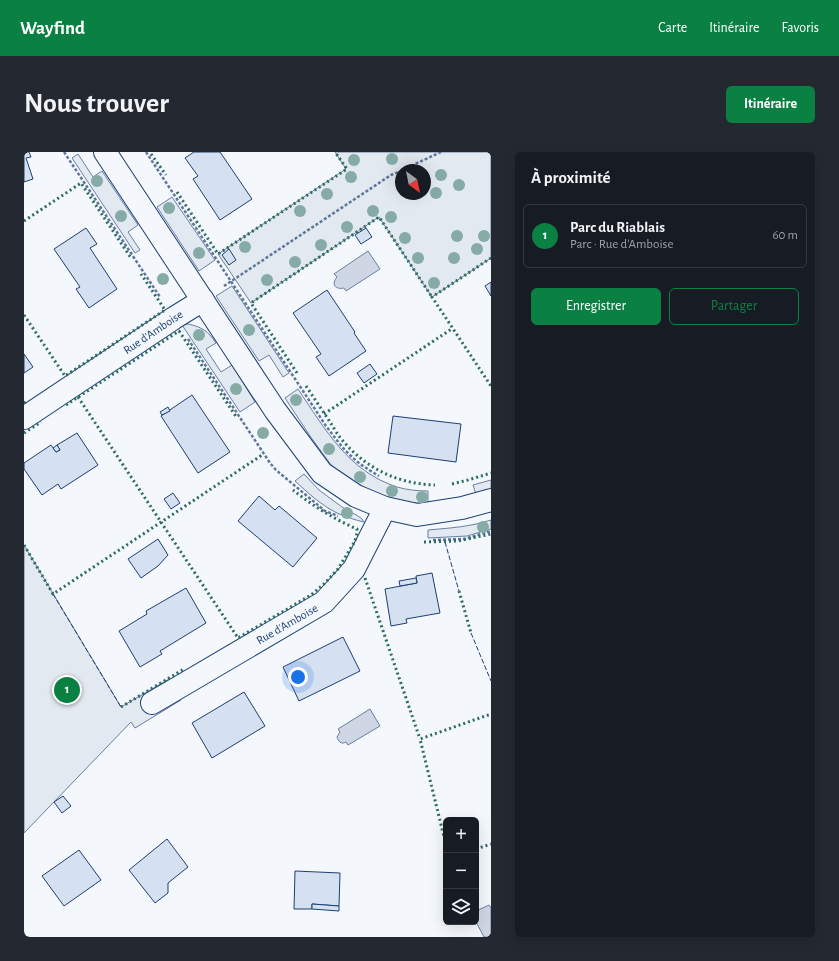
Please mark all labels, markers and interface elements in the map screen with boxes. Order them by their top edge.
text: Wayfind [20,19,85,38]
text: Carte [658,21,687,35]
text: Itinéraire [709,21,759,35]
text: Favoris [781,21,819,35]
button: Itinéraire [726,86,815,123]
text: Nous trouver [24,90,169,118]
north arrow [395,164,431,200]
text: À proximité [531,169,611,186]
text: Parc du Riablais [570,220,665,235]
text: 1 [543,229,547,242]
text: 60 m [772,229,798,242]
text: Parc · Rue d'Amboise [570,238,673,251]
button: Enregistrer [531,288,661,325]
button: Partager [669,288,799,325]
street label: Rue d'Amboise [121,308,185,356]
street label: Rue d'Amboise [254,602,320,646]
your location [288,667,308,687]
pin: 1 [54,675,80,705]
map controls [443,817,479,925]
button: + [443,817,479,853]
button: − [443,853,479,889]
button: layers [443,889,479,925]

